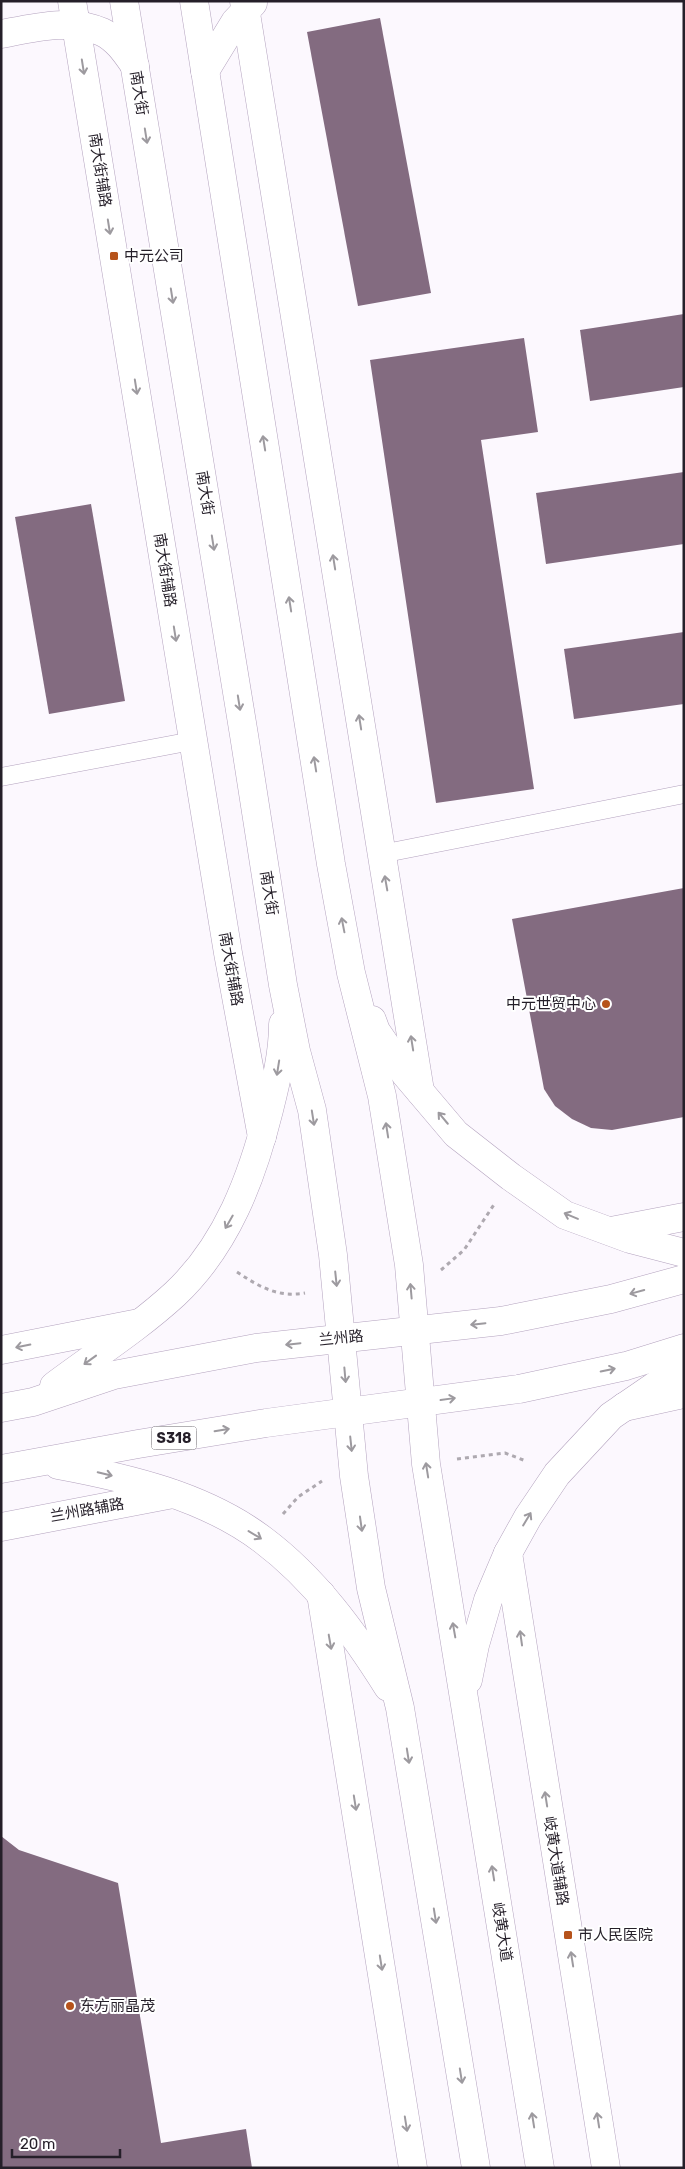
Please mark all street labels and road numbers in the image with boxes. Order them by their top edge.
street label: 南大街 [127,69,151,117]
street label: 南大街辅路 [85,132,115,208]
street label: 南大街 [193,469,217,517]
street label: 南大街辅路 [150,532,180,608]
street label: 南大街 [257,869,281,917]
street label: 南大街辅路 [216,930,246,1008]
street label: 兰州路 [318,1327,364,1349]
road number: S318 [152,1426,196,1450]
street label: 兰州路辅路 [48,1495,126,1525]
street label: 岐黄大道辅路 [540,1815,572,1907]
street label: 岐黄大道 [488,1901,516,1963]

